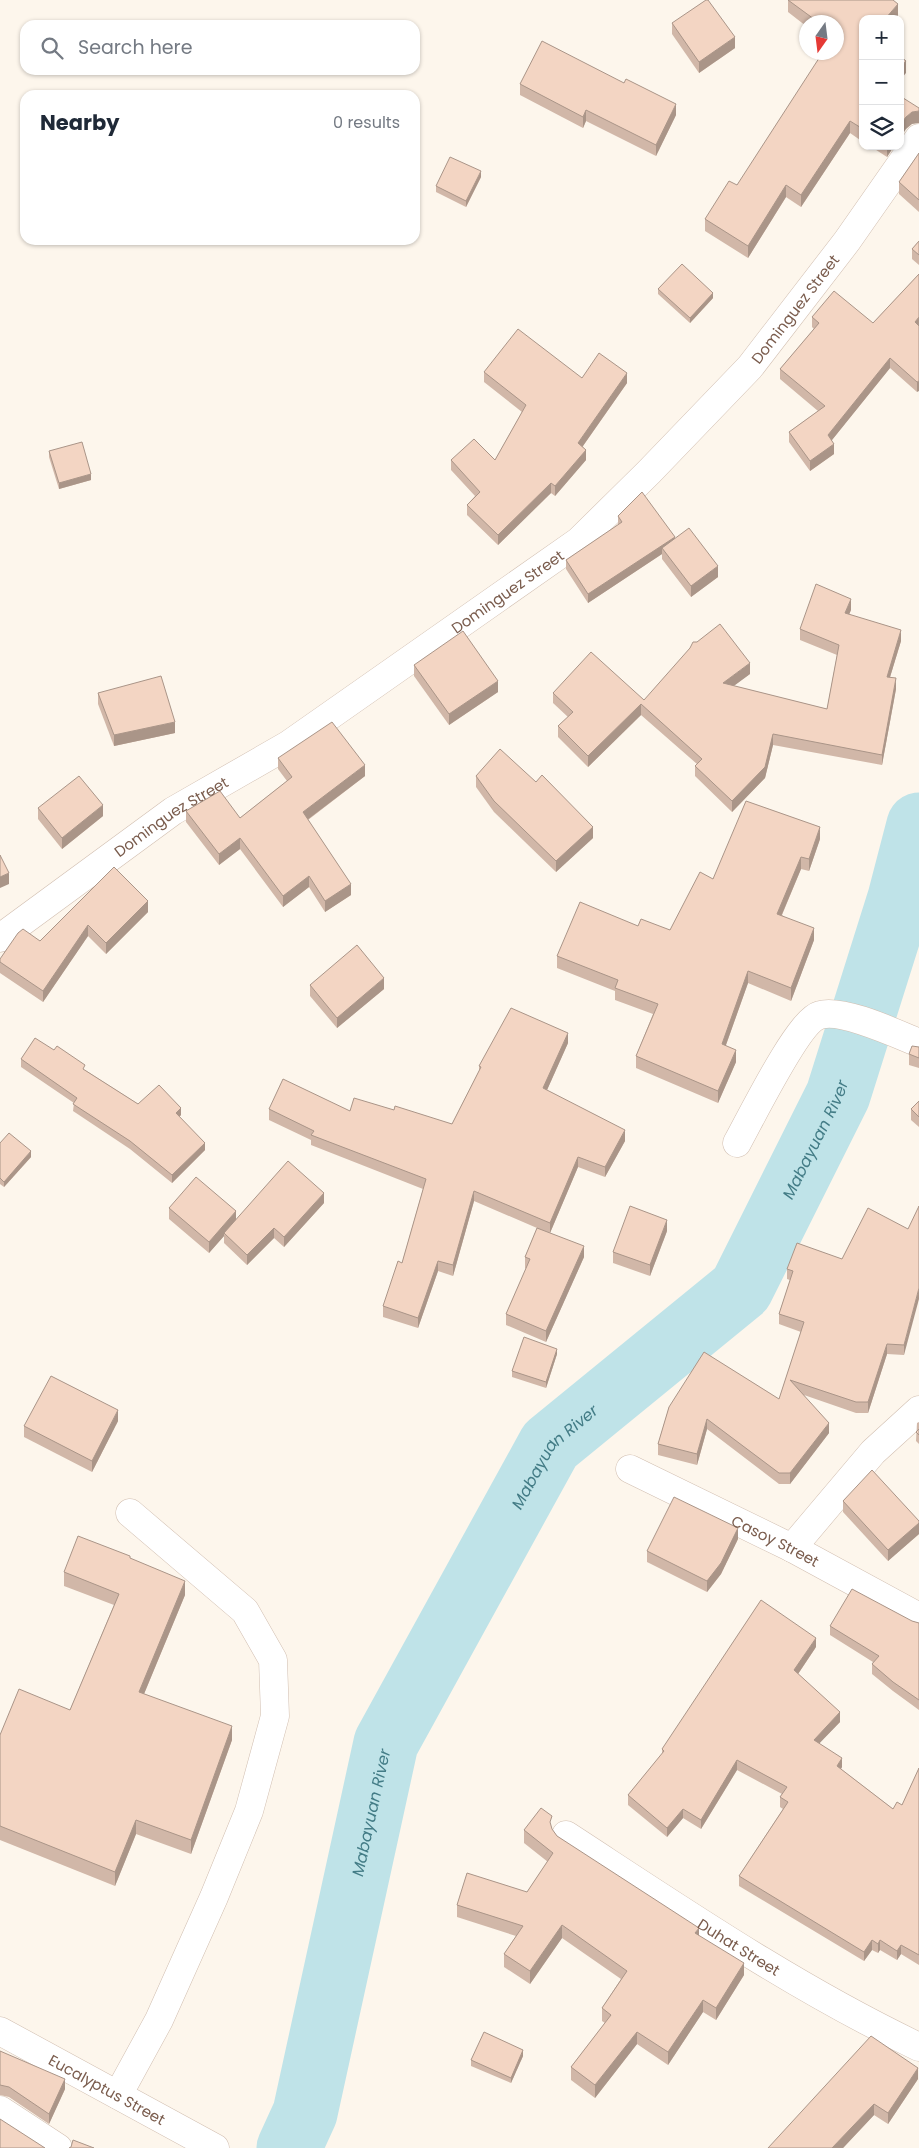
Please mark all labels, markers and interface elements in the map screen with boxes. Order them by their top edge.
north arrow [799,15,844,60]
map controls [859,15,904,150]
button: + [859,15,904,60]
search box [20,20,420,75]
icon: search [38,34,66,62]
text: Search here [78,34,192,61]
button: − [859,60,904,105]
button: layers [859,105,904,150]
text: Nearby [40,108,120,137]
text: 0 results [333,111,400,134]
street label: Dominguez Street [746,250,844,368]
street label: Dominguez Street [447,545,568,638]
street label: Dominguez Street [110,771,232,862]
water label: Mabayuan River [776,1076,854,1203]
water label: Mabayuan River [506,1398,603,1513]
street label: Casoy Street [728,1510,823,1571]
water label: Mabayuan River [346,1746,396,1879]
street label: Duhat Street [694,1913,784,1980]
street label: Eucalyptus Street [45,2049,169,2130]

